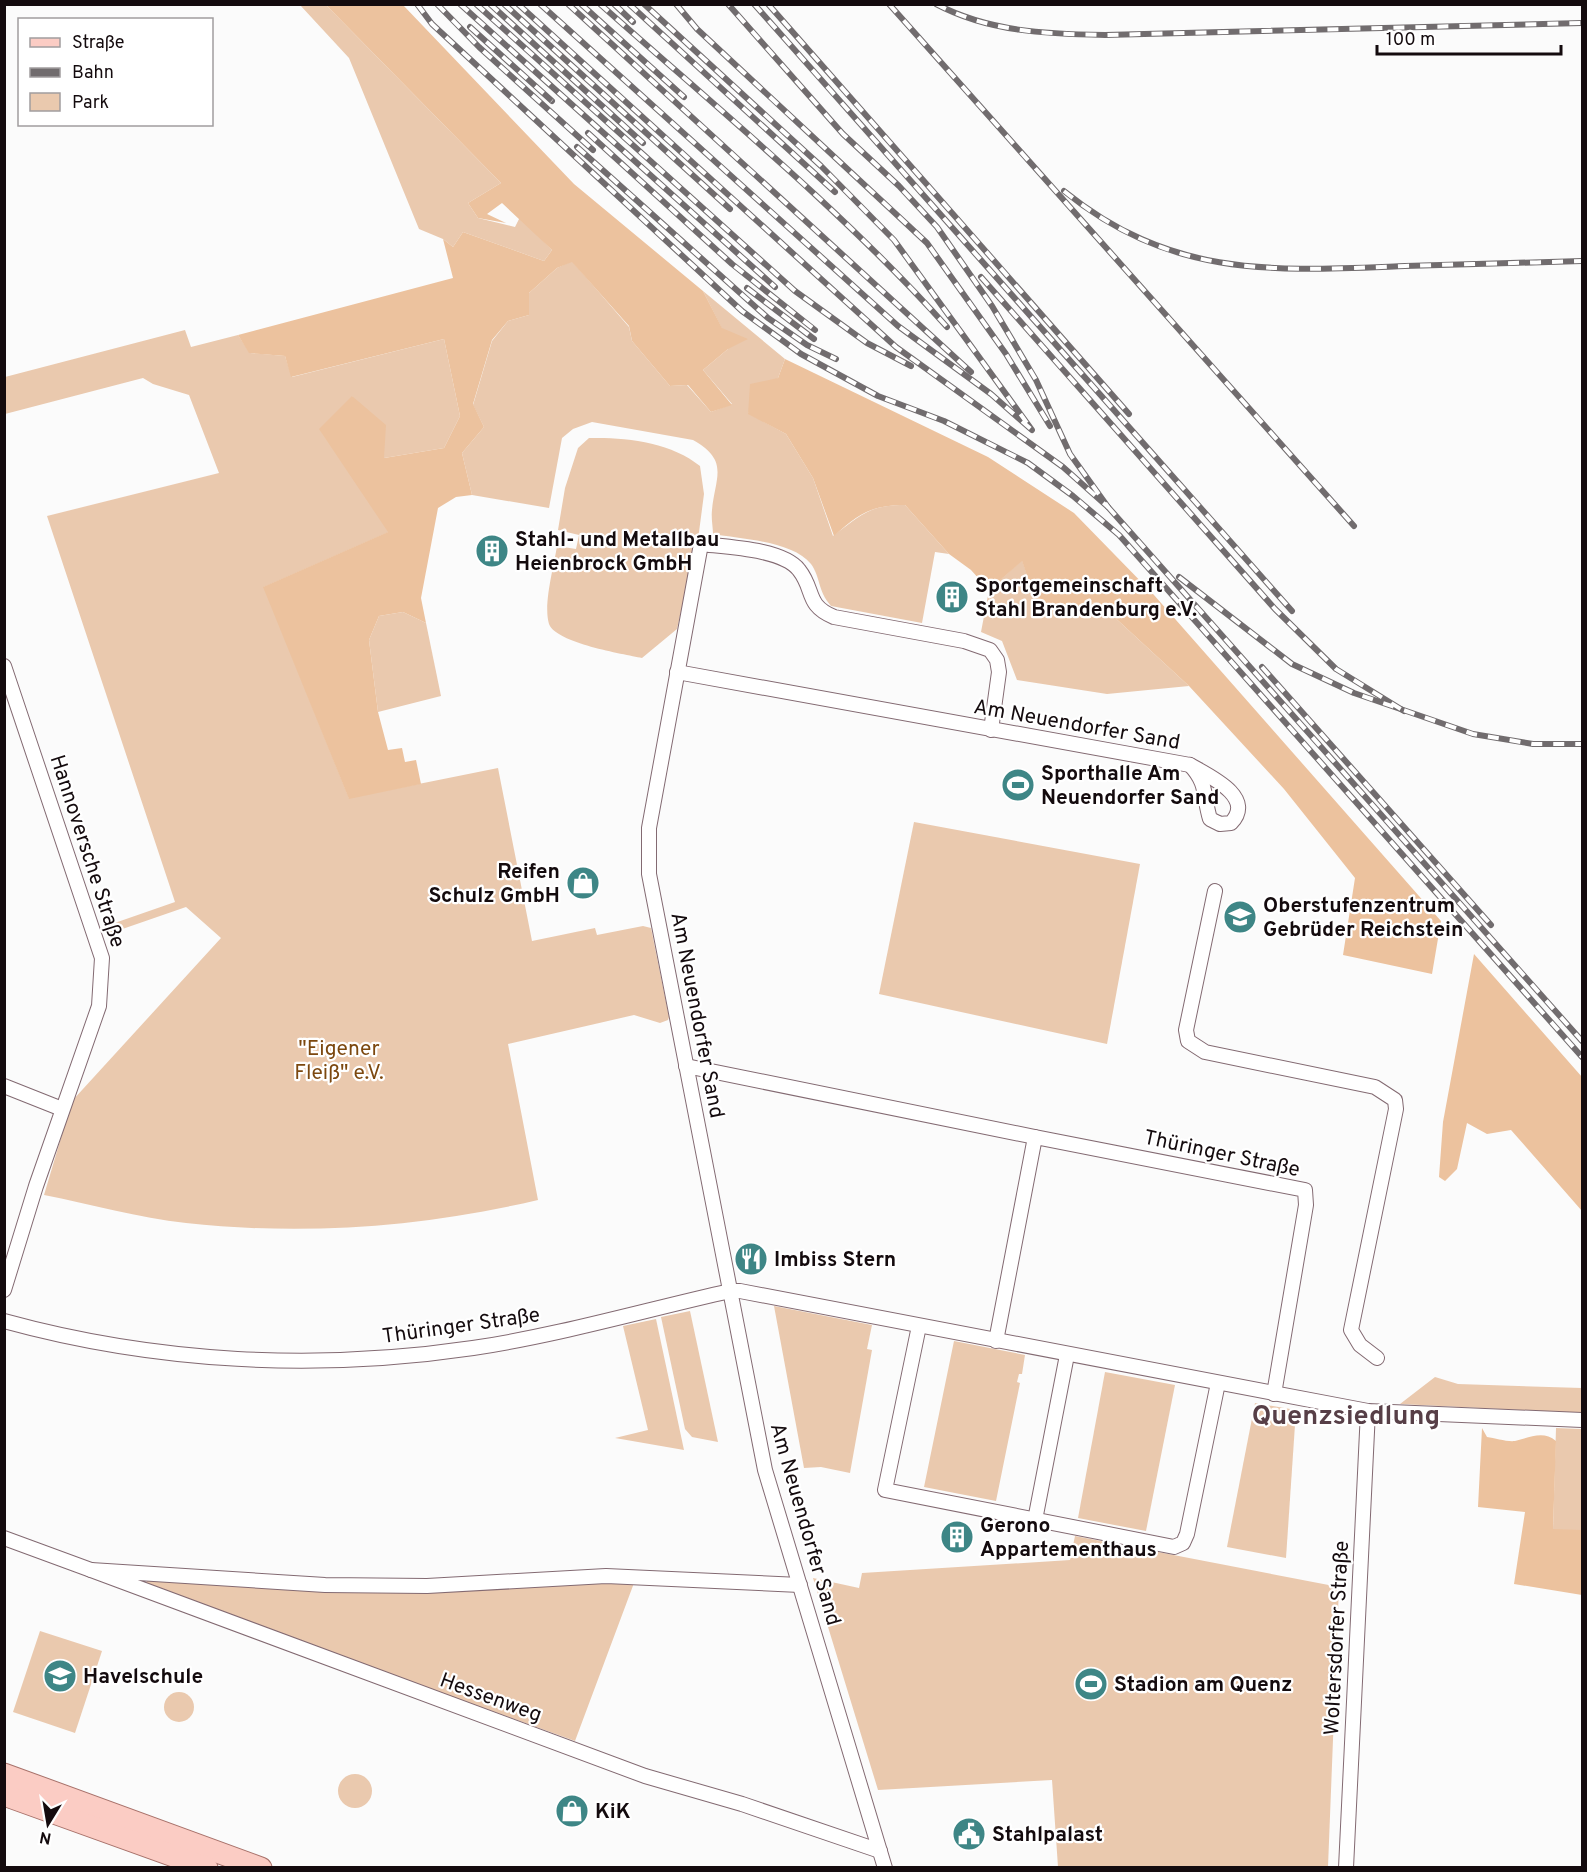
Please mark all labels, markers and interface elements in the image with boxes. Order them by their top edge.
legend [18,18,213,126]
scale bar [1377,18,1562,56]
text: 100 m [1386,29,1435,52]
text: Straße [72,32,124,55]
text: Bahn [72,62,114,85]
text: Park [72,92,109,115]
place label: Stahl- und Metallbau Heienbrock GmbH [515,527,719,578]
building icon: Stahl- und Metallbau Heienbrock GmbH [474,533,510,569]
place label: Sportgemeinschaft Stahl Brandenburg e.V. [975,573,1197,624]
building icon: Sportgemeinschaft Stahl Brandenburg e.V. [934,579,970,615]
street label: Am Neuendorfer Sand [971,694,1182,757]
street label: Hannoversche Straße [43,752,130,951]
place label: Sporthalle Am Neuendorfer Sand [1041,761,1219,812]
sports icon: Sporthalle Am Neuendorfer Sand [1000,767,1036,803]
place label: Reifen Schulz GmbH [429,859,560,910]
shop icon: Reifen Schulz GmbH [565,865,601,901]
place label: Oberstufenzentrum Gebrüder Reichstein [1263,893,1464,944]
school or university icon: Oberstufenzentrum Gebrüder Reichstein [1222,899,1258,935]
street label: Am Neuendorfer Sand [663,910,730,1121]
park label: "Eigener Fleiß" e.V. [294,1036,384,1087]
street label: Thüringer Straße [1141,1125,1302,1184]
restaurant icon: Imbiss Stern [733,1241,769,1277]
place label: Imbiss Stern [774,1247,896,1274]
street label: Thüringer Straße [381,1302,542,1351]
district label: Quenzsiedlung [1252,1400,1440,1434]
street label: Am Neuendorfer Sand [763,1420,846,1629]
place label: Gerono Appartementhaus [980,1513,1157,1564]
building icon: Gerono Appartementhaus [939,1519,975,1555]
street label: Woltersdorfer Straße [1319,1540,1356,1736]
school or university icon: Havelschule [42,1658,78,1694]
place label: Havelschule [83,1664,203,1691]
sports icon: Stadion am Quenz [1073,1666,1109,1702]
street label: Hessenweg [436,1667,545,1729]
place label: Stadion am Quenz [1114,1672,1293,1699]
shop icon: KiK [554,1793,590,1829]
north arrow [18,1794,78,1854]
place label: KiK [595,1799,631,1826]
public building icon: Stahlpalast [951,1816,987,1852]
place label: Stahlpalast [992,1822,1103,1849]
text: N [38,1826,53,1848]

